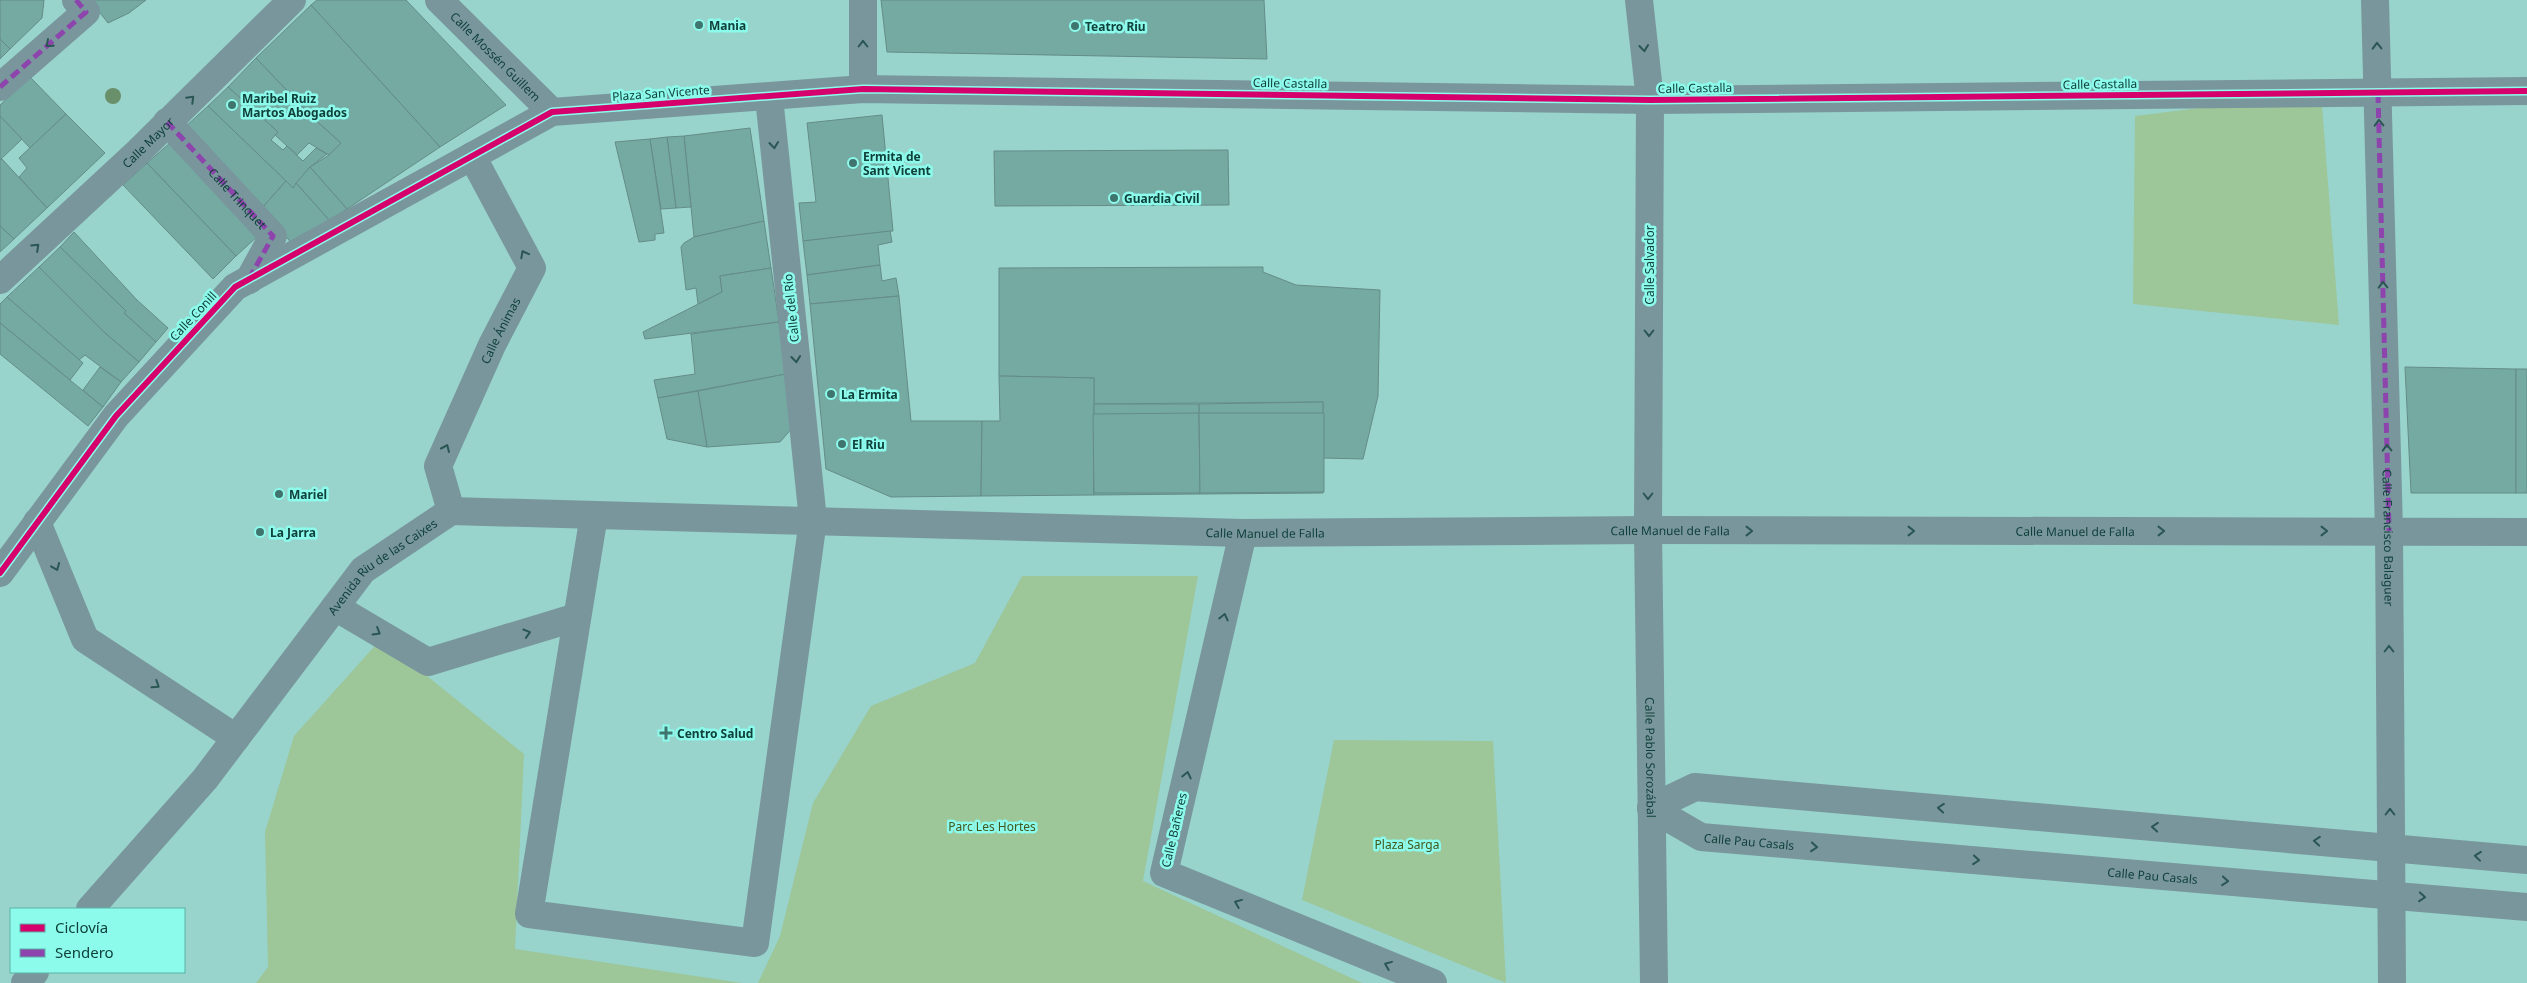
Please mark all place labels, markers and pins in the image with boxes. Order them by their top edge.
place label: Mania [709,17,746,34]
place label: Teatro Riu [1085,18,1146,35]
marker: Mania [693,19,705,31]
marker: Teatro Riu [1069,20,1081,32]
place label: Maribel Ruiz Martos Abogados [242,90,347,121]
marker: Maribel Ruiz Martos Abogados [226,99,238,111]
place label: Ermita de Sant Vicent [863,148,931,179]
marker: Ermita de Sant Vicent [847,157,859,169]
place label: Guardia Civil [1124,190,1200,207]
marker: Guardia Civil [1108,192,1120,204]
place label: La Ermita [841,386,898,403]
marker: La Ermita [825,388,837,400]
place label: El Riu [852,436,885,453]
marker: El Riu [836,438,848,450]
place label: Mariel [289,486,327,503]
marker: Mariel [273,488,285,500]
place label: La Jarra [270,524,316,541]
marker: La Jarra [254,526,266,538]
place label: Centro Salud [677,725,753,742]
marker: Centro Salud [659,726,673,740]

